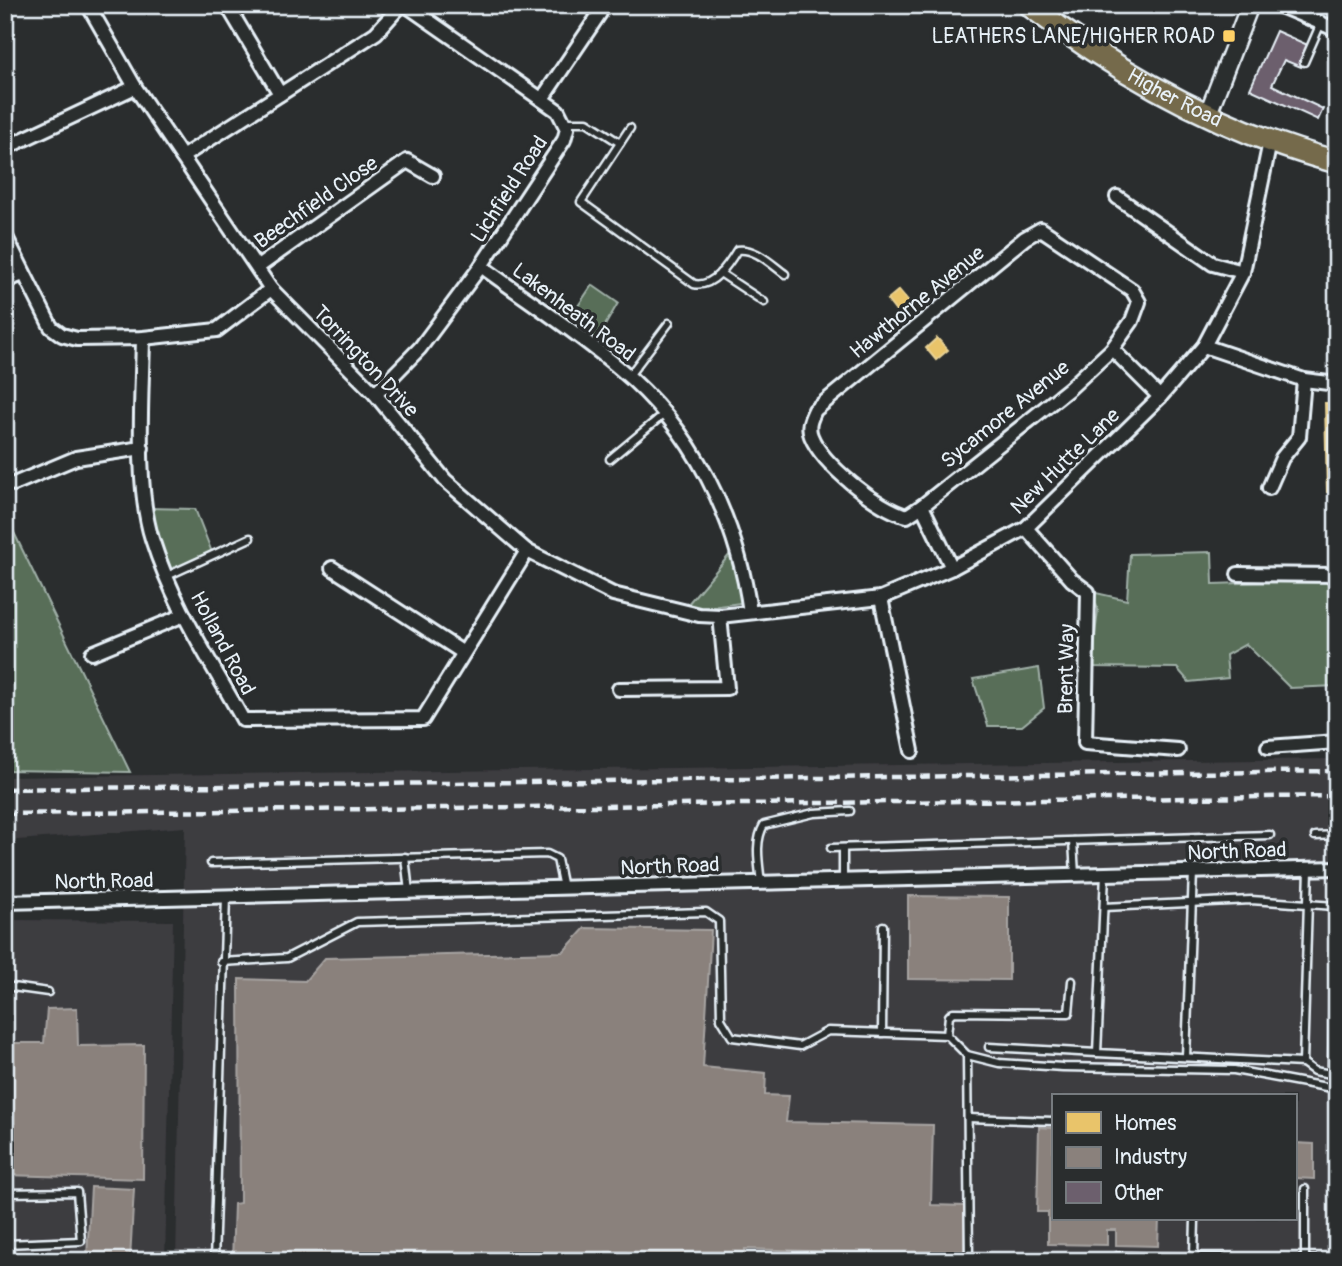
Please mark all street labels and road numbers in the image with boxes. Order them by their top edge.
street label: Higher Road [1122,62,1226,134]
street label: Lichfield Road [465,131,554,248]
street label: Beechfield Close [249,150,384,255]
street label: Hawthorne Avenue [844,239,991,365]
street label: Lakenheath Road [507,257,641,368]
street label: Torrington Drive [307,300,425,424]
street label: Sycamore Avenue [935,354,1076,475]
street label: New Hutte Lane [1005,402,1126,520]
street label: Holland Road [184,587,261,700]
street label: Brent Way [1052,624,1081,714]
street label: North Road [1187,836,1287,867]
street label: North Road [620,851,720,882]
street label: North Road [54,867,154,896]

